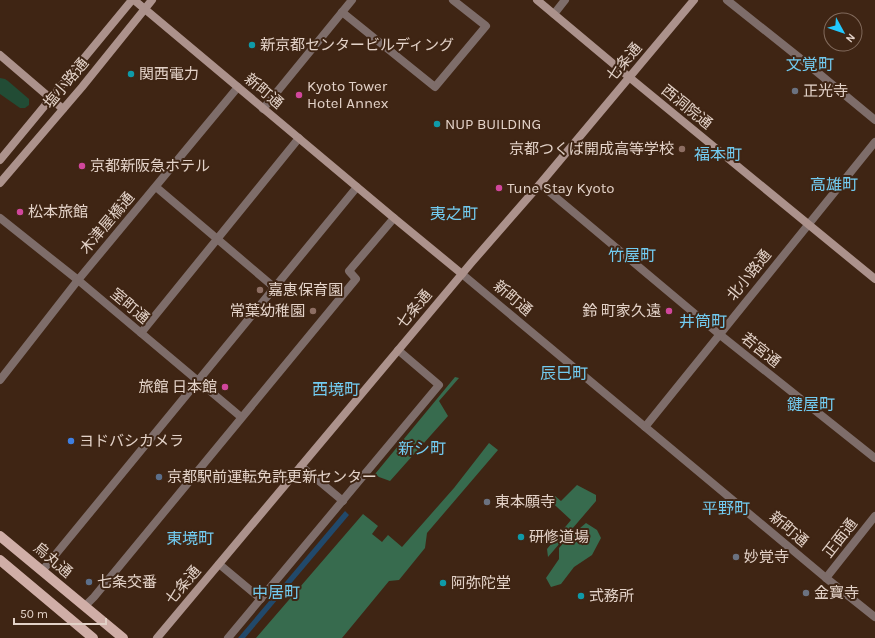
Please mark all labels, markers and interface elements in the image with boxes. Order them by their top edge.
north arrow [823,12,863,52]
text: N [843,31,858,45]
place label: 新京都センタービルディング [260,36,454,54]
street label: 七条通 [603,39,645,85]
marker: 新京都センタービルディング [247,40,257,50]
street label: 塩小路通 [40,54,92,112]
district label: 文覚町 [786,55,834,74]
place label: 関西電力 [139,65,199,83]
marker: 関西電力 [126,69,136,79]
street label: 新町通 [241,70,287,112]
place label: Kyoto Tower Hotel Annex [307,77,389,112]
street label: 西洞院通 [658,81,716,133]
place label: 正光寺 [803,82,848,100]
marker: 正光寺 [790,86,800,96]
marker: Kyoto Tower Hotel Annex [294,90,304,100]
place label: NUP BUILDING [445,115,541,133]
marker: NUP BUILDING [432,119,442,129]
place label: 京都つくば開成高等学校 [509,140,674,158]
marker: 京都つくば開成高等学校 [677,144,687,154]
district label: 福本町 [694,145,742,164]
place label: 京都新阪急ホテル [90,157,210,175]
marker: 京都新阪急ホテル [77,161,87,171]
district label: 高雄町 [810,175,858,194]
place label: Tune Stay Kyoto [507,179,615,197]
marker: Tune Stay Kyoto [494,183,504,193]
street label: 木津屋橋通 [76,188,138,258]
place label: 松本旅館 [28,203,88,221]
district label: 夷之町 [430,204,478,223]
marker: 松本旅館 [15,207,25,217]
district label: 竹屋町 [608,246,656,265]
street label: 北小路通 [723,246,775,304]
street label: 新町通 [490,277,536,319]
place label: 嘉恵保育園 [268,281,343,299]
street label: 室町通 [107,285,153,327]
marker: 嘉恵保育園 [255,285,265,295]
street label: 七条通 [393,286,435,332]
place label: 常葉幼稚園 [230,302,305,320]
place label: 鈴 町家久遠 [582,302,661,320]
marker: 常葉幼稚園 [308,306,318,316]
marker: 鈴 町家久遠 [664,306,674,316]
district label: 井筒町 [679,312,727,331]
street label: 若宮通 [738,329,784,371]
district label: 辰巳町 [540,364,588,383]
place label: 旅館 日本館 [138,378,217,396]
district label: 西境町 [312,380,360,399]
marker: 旅館 日本館 [220,382,230,392]
district label: 鍵屋町 [787,395,835,414]
place label: ヨドバシカメラ [79,432,184,450]
marker: ヨドバシカメラ [66,436,76,446]
district label: 新シ町 [398,439,446,458]
place label: 京都駅前運転免許更新センター [167,468,377,486]
marker: 京都駅前運転免許更新センター [154,472,164,482]
place label: 東本願寺 [495,493,555,511]
marker: 東本願寺 [482,497,492,507]
district label: 平野町 [702,499,750,518]
street label: 新町通 [766,508,812,550]
street label: 正面通 [819,515,861,561]
place label: 研修道場 [529,528,589,546]
district label: 東境町 [166,529,214,548]
marker: 研修道場 [516,532,526,542]
street label: 烏丸通 [30,539,76,581]
place label: 妙覚寺 [744,548,789,566]
marker: 妙覚寺 [731,552,741,562]
street label: 七条通 [162,562,204,608]
place label: 七条交番 [97,573,157,591]
place label: 阿弥陀堂 [451,574,511,592]
marker: 七条交番 [84,577,94,587]
marker: 阿弥陀堂 [438,578,448,588]
district label: 中居町 [252,583,300,602]
place label: 金寶寺 [814,584,859,602]
place label: 式務所 [589,587,634,605]
marker: 金寶寺 [801,588,811,598]
marker: 式務所 [576,591,586,601]
scale bar [14,600,106,626]
text: 50 m [20,607,48,621]

